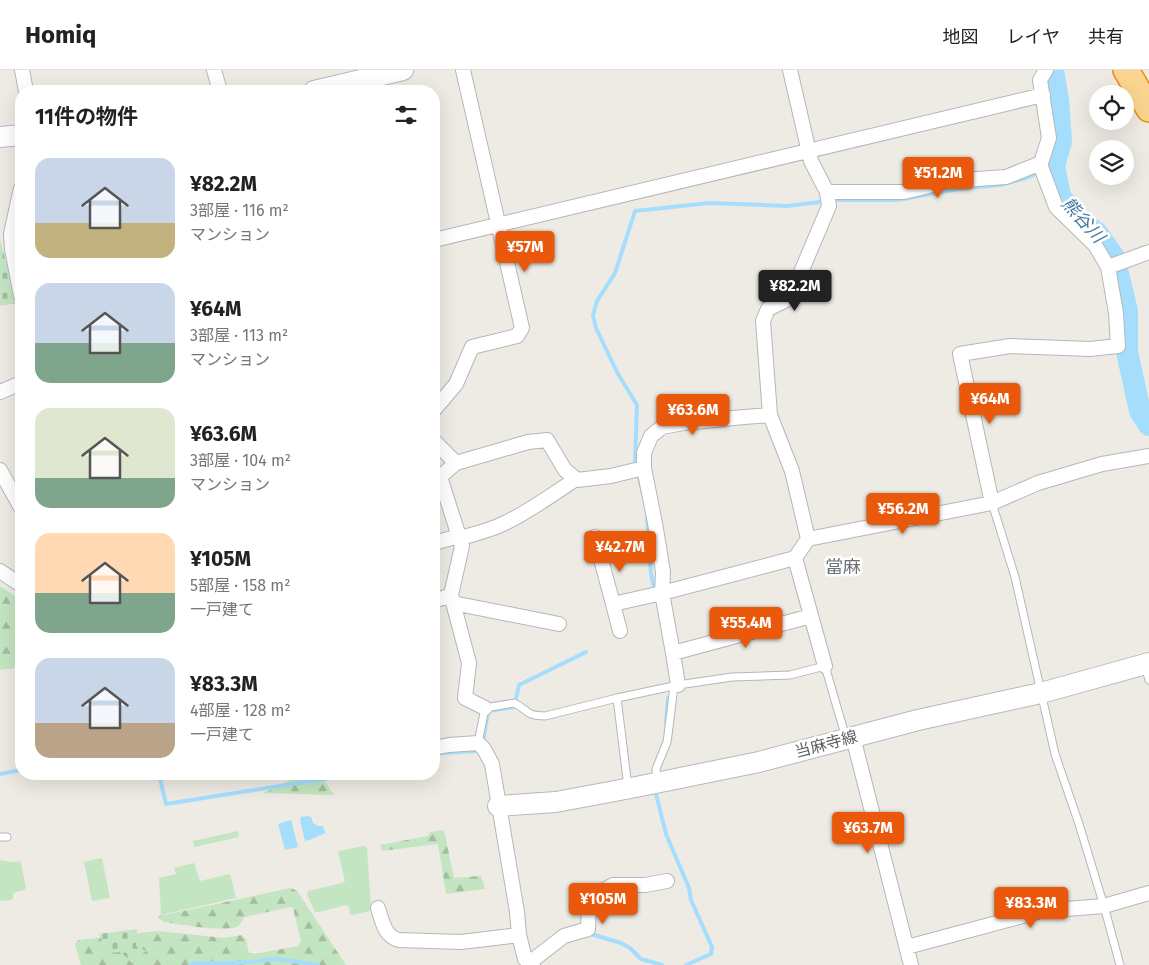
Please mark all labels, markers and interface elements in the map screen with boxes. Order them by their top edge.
text: Homiq [25,21,96,49]
text: 地図 [943,26,979,48]
text: レイヤ [1007,26,1060,48]
text: 共有 [1088,26,1124,48]
map controls [1089,85,1134,185]
button: locate [1089,85,1134,130]
icon: filters [392,101,420,129]
text: 11件の物件 [35,104,138,130]
button: layers [1089,140,1134,185]
pin: ¥51.2M [897,156,979,199]
text: ¥51.2M [914,163,962,182]
text: ¥82.2M [190,171,257,197]
icon: home [75,178,135,238]
water label: 熊谷川 [1057,193,1111,249]
text: 3部屋 · 116 m² [190,201,289,220]
text: マンション [190,225,270,244]
pin: ¥57M [495,230,555,273]
text: ¥57M [506,237,544,256]
pin: ¥82.2M [754,270,836,312]
text: ¥82.2M [769,276,821,295]
text: ¥64M [190,296,242,322]
icon: home [75,303,135,363]
text: 3部屋 · 113 m² [190,326,288,345]
text: マンション [190,350,270,369]
pin: ¥64M [960,382,1020,425]
text: ¥64M [970,389,1010,408]
pin: ¥63.6M [652,394,734,436]
text: ¥63.6M [667,400,719,419]
text: ¥63.6M [190,421,257,447]
icon: home [75,428,135,488]
text: 3部屋 · 104 m² [190,451,291,470]
text: マンション [190,475,270,494]
pin: ¥56.2M [862,492,944,535]
text: ¥56.2M [877,499,929,518]
pin: ¥42.7M [579,530,661,573]
text: ¥42.7M [595,537,645,556]
text: ¥105M [190,546,251,572]
icon: home [75,553,135,613]
district label: 當麻 [825,556,861,578]
text: 5部屋 · 158 m² [190,576,290,595]
text: 一戸建て [190,600,254,619]
pin: ¥55.4M [705,606,787,649]
text: ¥55.4M [720,613,772,632]
text: ¥83.3M [190,671,258,697]
icon: home [75,678,135,738]
text: 4部屋 · 128 m² [190,701,291,720]
text: 一戸建て [190,725,254,744]
street label: 当麻寺線 [793,727,859,761]
pin: ¥63.7M [827,812,909,854]
text: ¥63.7M [843,818,893,837]
pin: ¥105M [568,882,638,925]
pin: ¥83.3M [990,886,1072,929]
text: ¥105M [580,889,626,908]
text: ¥83.3M [1005,893,1057,912]

